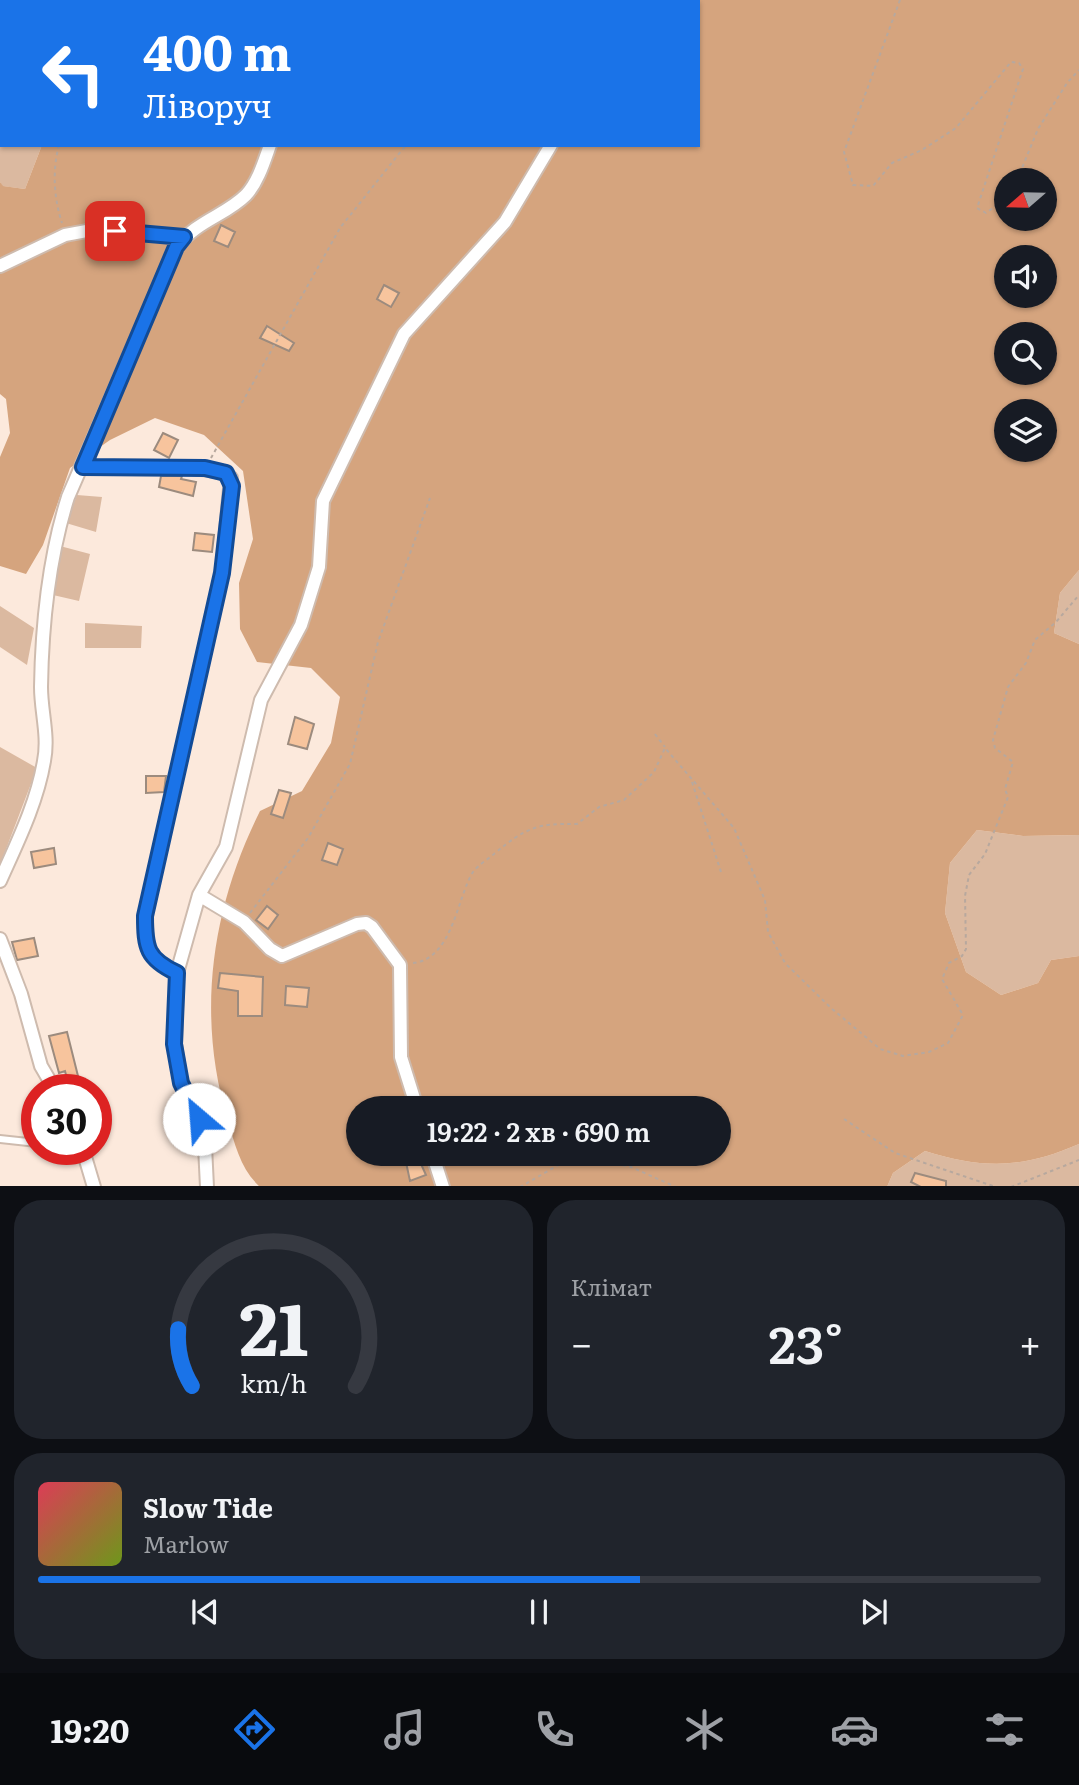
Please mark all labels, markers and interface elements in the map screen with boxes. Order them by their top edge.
text: 400 m [143,13,292,86]
icon: left [28,28,119,119]
text: Ліворуч [143,80,272,128]
north arrow [994,168,1057,231]
map controls [994,168,1057,462]
pin [85,201,145,261]
icon: arrive [96,212,134,250]
button: sound [994,245,1057,308]
button: search [994,322,1057,385]
button: layers [994,399,1057,462]
speed limit sign: 30 [21,1074,112,1165]
position arrow [162,1082,236,1156]
text: 19:22 · 2 хв · 690 m [427,1111,650,1150]
text: Клімат [571,1269,652,1303]
text: 21 [239,1270,308,1378]
text: 23° [769,1303,843,1380]
text: − [571,1313,593,1370]
text: + [1019,1313,1041,1370]
text: km/h [240,1363,307,1400]
text: Slow Tide [143,1487,273,1526]
text: Marlow [143,1526,229,1560]
icon: previous [186,1593,224,1631]
icon: pause [520,1593,558,1631]
icon: next [855,1593,893,1631]
text: 19:20 [50,1705,129,1753]
icon: directions [230,1705,279,1754]
icon: music [380,1705,429,1754]
icon: phone [530,1705,579,1754]
icon: climate [680,1705,729,1754]
icon: car [830,1705,879,1754]
icon: filters [980,1705,1029,1754]

